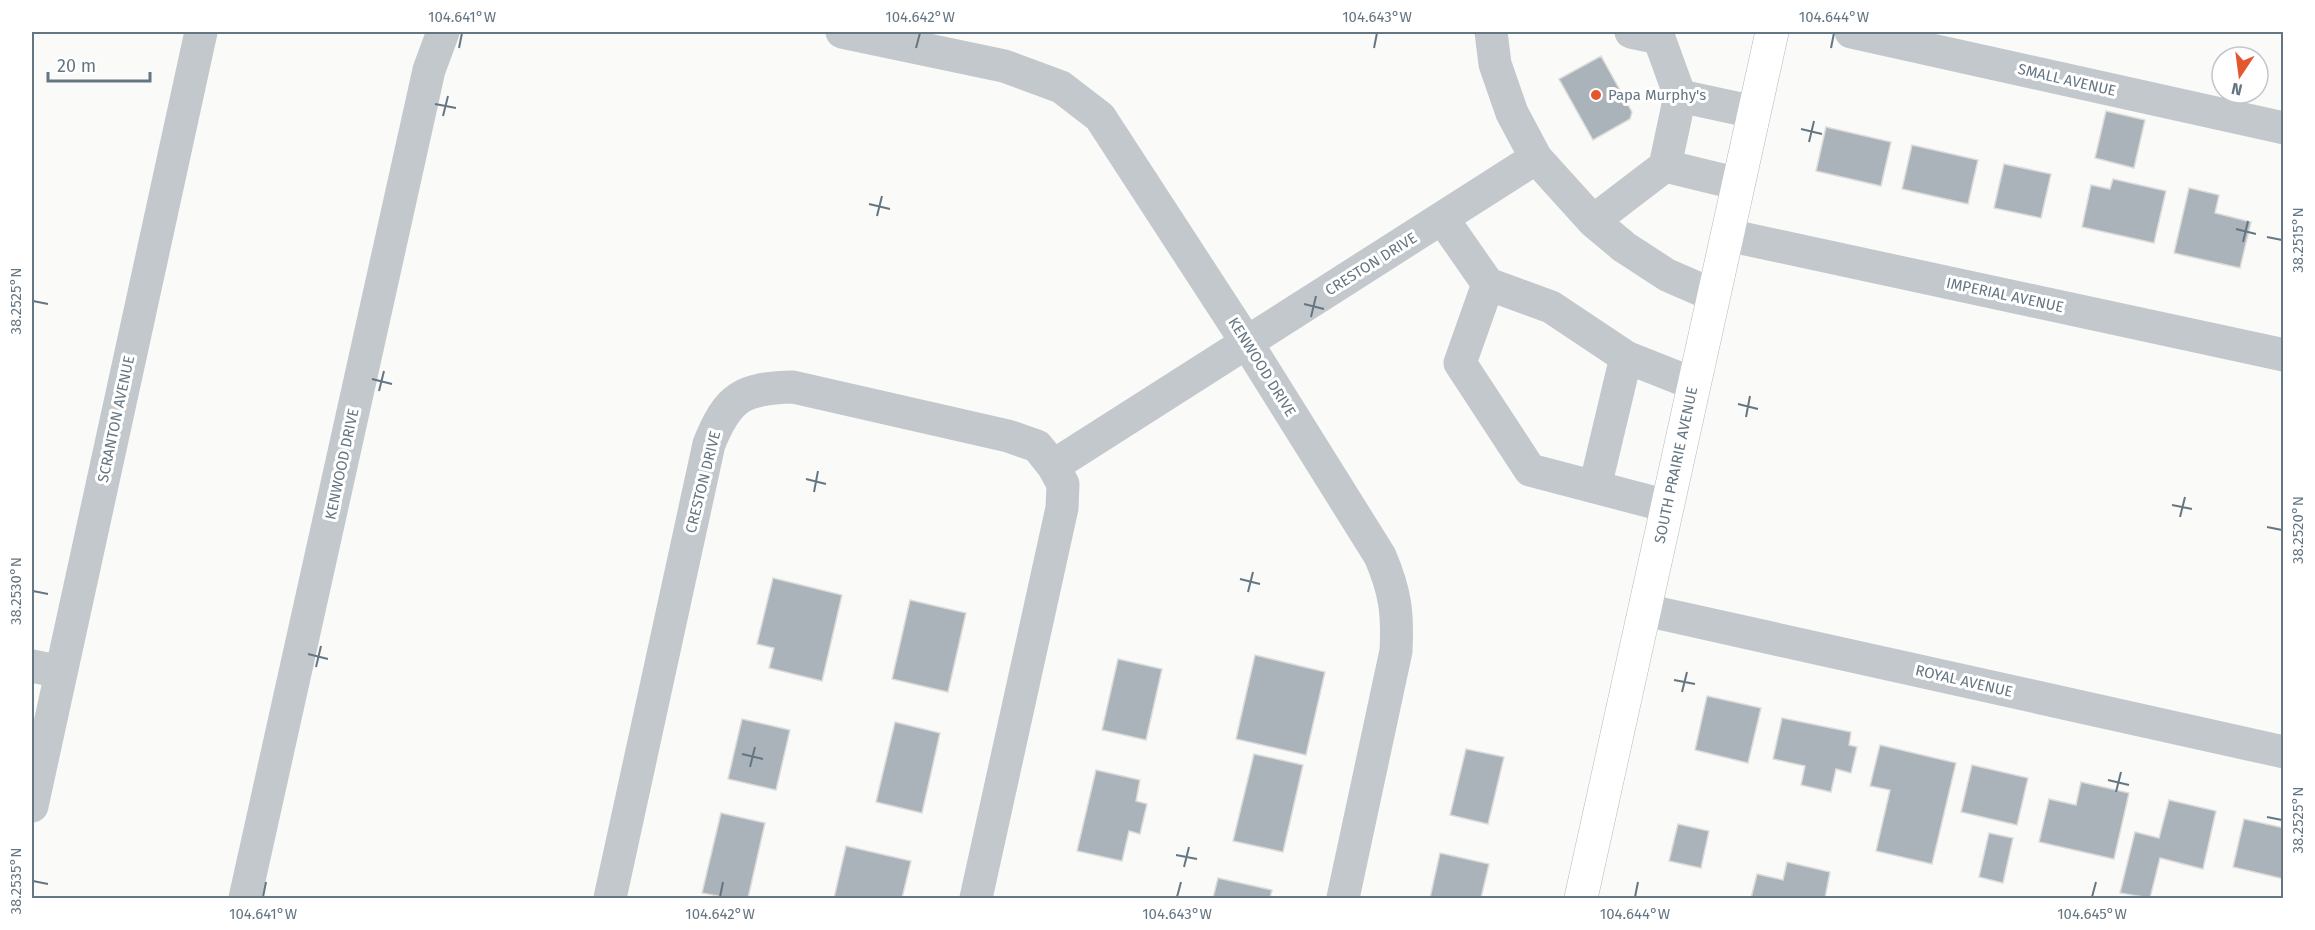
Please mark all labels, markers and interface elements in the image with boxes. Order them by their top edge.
text: 104.641°W [428,8,497,26]
text: 104.642°W [885,8,955,26]
text: 104.643°W [1342,8,1412,26]
text: 104.644°W [1799,8,1870,26]
scale bar [48,45,150,83]
north arrow [2210,45,2270,105]
text: 20 m [57,55,96,77]
street label: SMALL AVENUE [2016,60,2118,100]
text: N [2229,79,2244,100]
place label: Papa Murphy's [1608,86,1706,104]
marker: Papa Murphy's [1589,88,1603,102]
text: 38.2515°N [2289,207,2307,273]
street label: CRESTON DRIVE [1322,229,1420,299]
text: 38.2525°N [7,268,25,335]
street label: IMPERIAL AVENUE [1945,274,2065,316]
street label: KENWOOD DRIVE [1224,314,1300,420]
street label: SCRANTON AVENUE [94,354,138,484]
street label: SOUTH PRAIRIE AVENUE [1651,385,1701,545]
street label: KENWOOD DRIVE [321,407,363,521]
street label: CRESTON DRIVE [682,429,724,535]
text: 38.2520°N [2289,496,2307,564]
text: 38.2530°N [7,557,25,625]
street label: ROYAL AVENUE [1914,661,2014,701]
text: 38.2525°N [2289,787,2307,854]
text: 38.2535°N [7,847,25,915]
text: 104.641°W [229,905,298,923]
text: 104.642°W [685,905,755,923]
text: 104.643°W [1142,905,1212,923]
text: 104.644°W [1600,905,1671,923]
text: 104.645°W [2057,905,2127,923]

